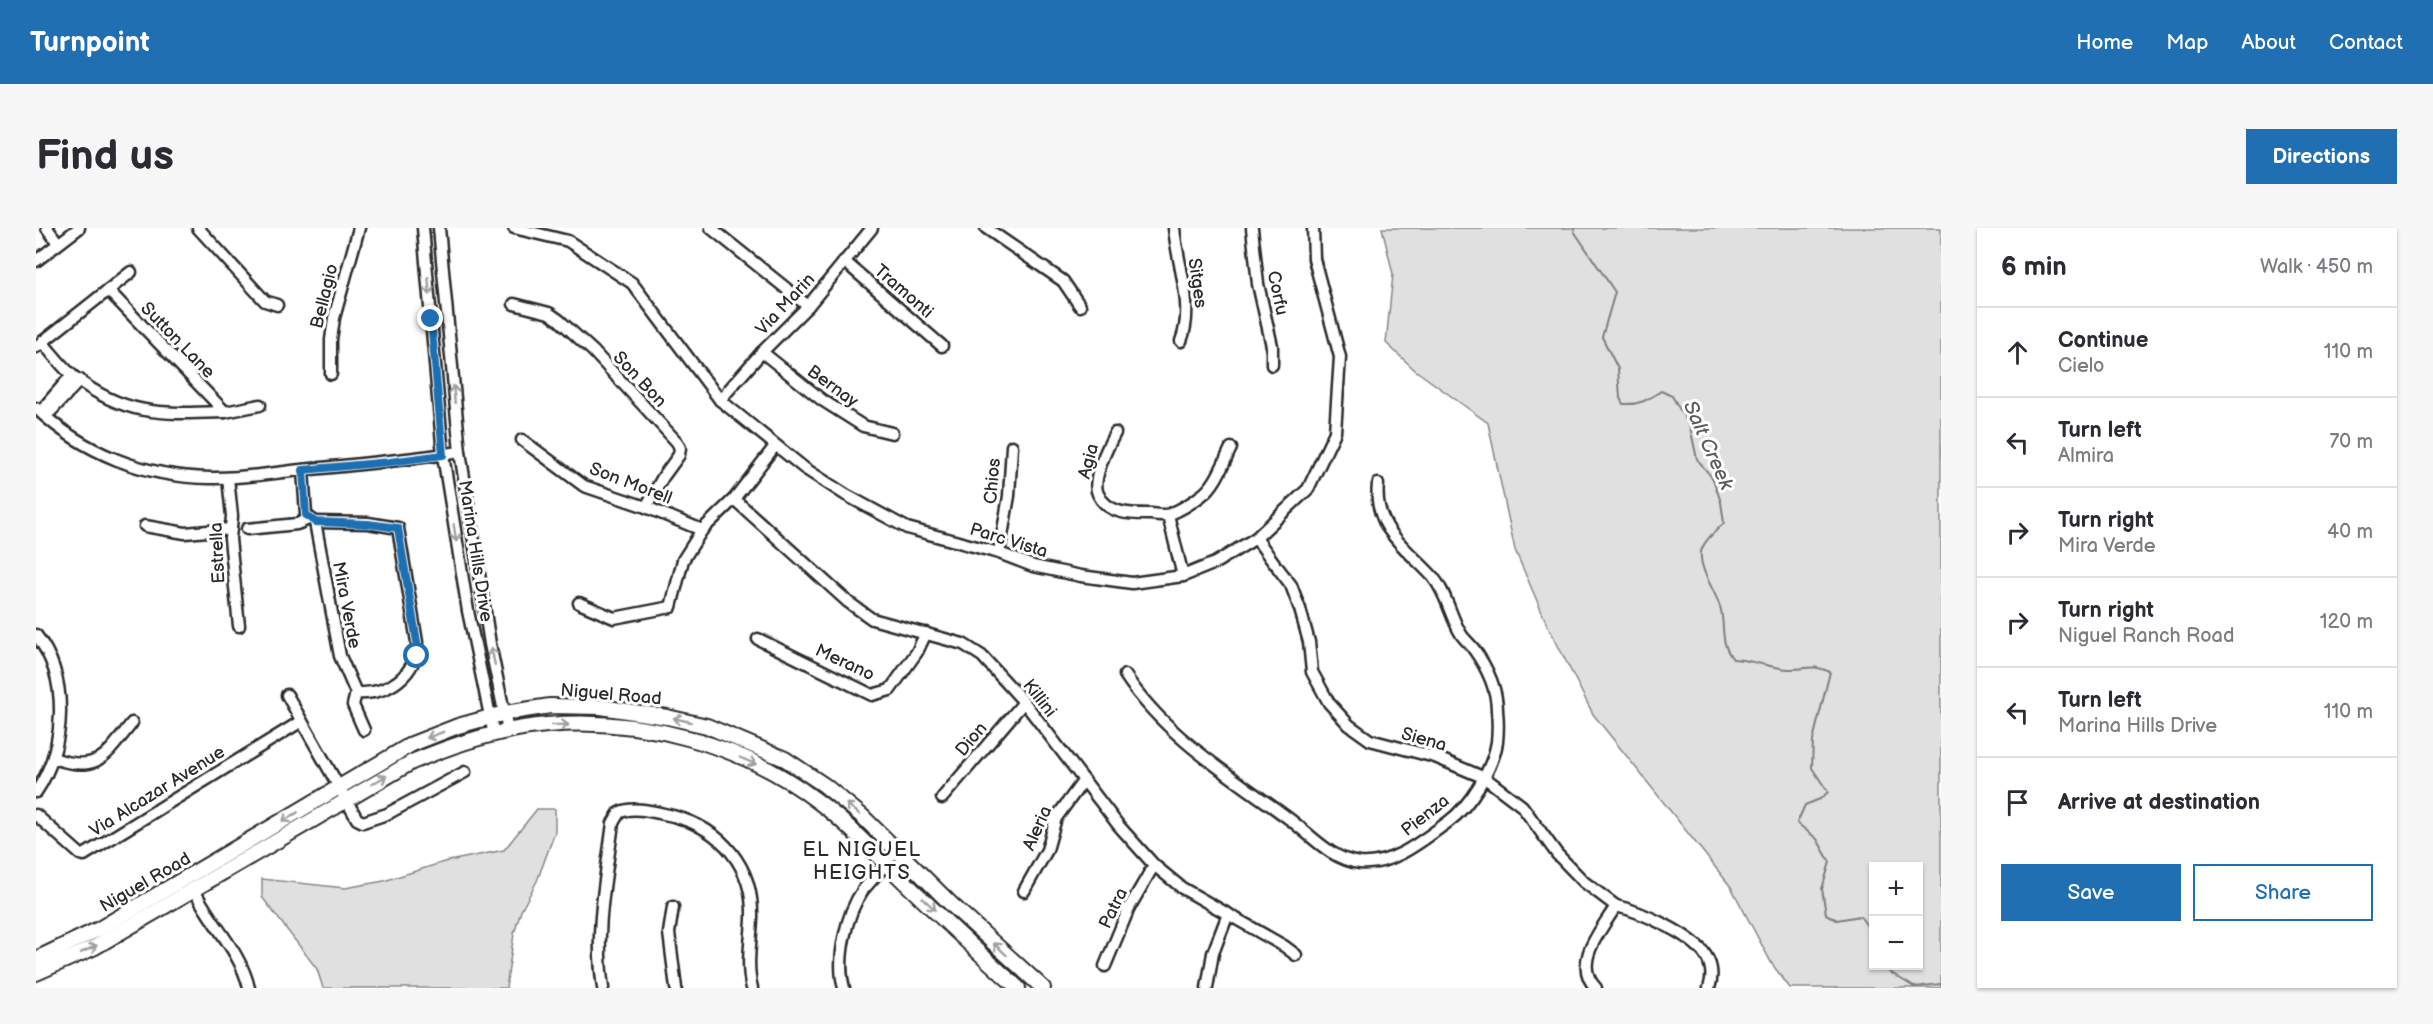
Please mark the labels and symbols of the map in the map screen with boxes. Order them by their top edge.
street label: Sitges [1184,257,1211,309]
street label: Tramonti [870,260,937,323]
street label: Bellagio [306,262,343,331]
street label: Via Marin [751,269,819,340]
street label: Corfu [1263,269,1292,317]
one-way arrow [423,276,434,296]
street label: Sutton Lane [136,298,219,383]
route end [417,305,443,331]
street label: Son Bon [608,347,671,412]
street label: Bernay [803,361,863,412]
one-way arrow [448,385,459,404]
water label: Salt Creek [1678,397,1739,495]
street label: Agia [1074,441,1103,481]
street label: Chios [980,457,1005,505]
street label: Son Morell [587,458,675,509]
street label: Marina Hills Drive [454,479,497,624]
street label: Parc Vista [967,519,1050,562]
street label: Estrella [205,522,230,584]
one-way arrow [450,523,461,543]
street label: Mira Verde [328,560,365,651]
street label: Merano [812,640,878,685]
route start [403,642,429,668]
one-way arrow [487,647,498,666]
street label: Killini [1018,675,1061,721]
street label: Niguel Road [560,680,662,709]
one-way arrow [673,714,692,725]
street label: Dion [951,718,992,761]
one-way arrow [549,719,569,731]
street label: Siena [1399,723,1449,756]
one-way arrow [426,731,445,742]
street label: Via Alcazar Avenue [86,741,229,842]
one-way arrow [738,756,757,767]
one-way arrow [370,774,387,786]
street label: Pienza [1397,790,1453,841]
one-way arrow [846,802,861,816]
street label: Aleria [1018,803,1056,854]
one-way arrow [282,811,299,823]
district label: EL NIGUEL HEIGHTS [802,838,922,885]
street label: Niguel Road [96,848,194,917]
street label: Patra [1095,884,1132,932]
one-way arrow [921,897,936,911]
one-way arrow [80,942,98,954]
one-way arrow [992,942,1007,956]

